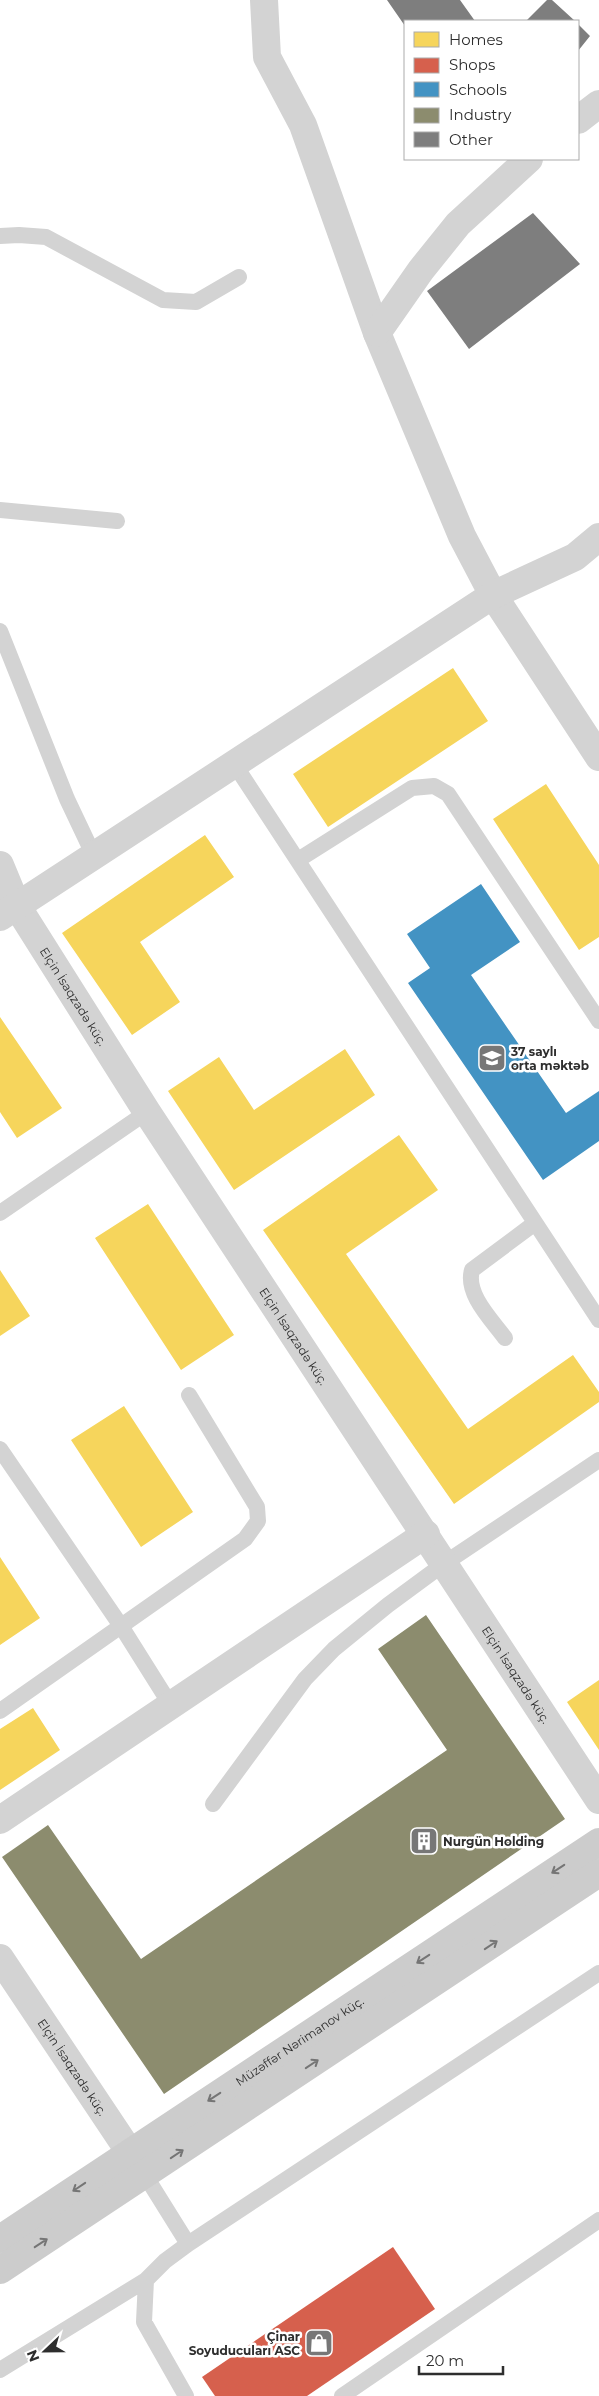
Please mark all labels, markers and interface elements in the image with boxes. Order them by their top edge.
legend [404,20,579,160]
text: Homes [449,30,503,49]
text: Shops [449,55,495,74]
text: Schools [449,80,507,99]
text: Industry [449,105,512,124]
text: Other [449,130,493,149]
street label: Elçin İsaqzadə küç. [37,944,111,1048]
school or university icon: 37 saylı orta məktəb [477,1043,507,1073]
place label: 37 saylı orta məktəb [510,1044,589,1073]
street label: Elçin İsaqzadə küç. [257,1284,332,1388]
street label: Elçin İsaqzadə küç. [479,1623,554,1726]
building icon: Nurgün Holding [409,1826,439,1856]
place label: Nurgün Holding [443,1834,544,1849]
one-way arrow [552,1864,566,1874]
one-way arrow [484,1940,498,1950]
one-way arrow [416,1953,430,1964]
street label: Müzəffər Nərimanov küç. [232,1993,366,2089]
street label: Elçin İsaqzadə küç. [35,2016,111,2118]
one-way arrow [305,2059,319,2069]
one-way arrow [208,2092,222,2102]
one-way arrow [169,2149,183,2159]
one-way arrow [72,2181,86,2192]
one-way arrow [33,2238,47,2248]
north arrow [20,2326,70,2376]
shop icon: Çinar Soyuducuları ASC [304,2328,334,2358]
place label: Çinar Soyuducuları ASC [189,2329,300,2358]
scale bar [419,2344,503,2376]
text: N [22,2347,43,2364]
text: 20 m [426,2351,464,2370]

